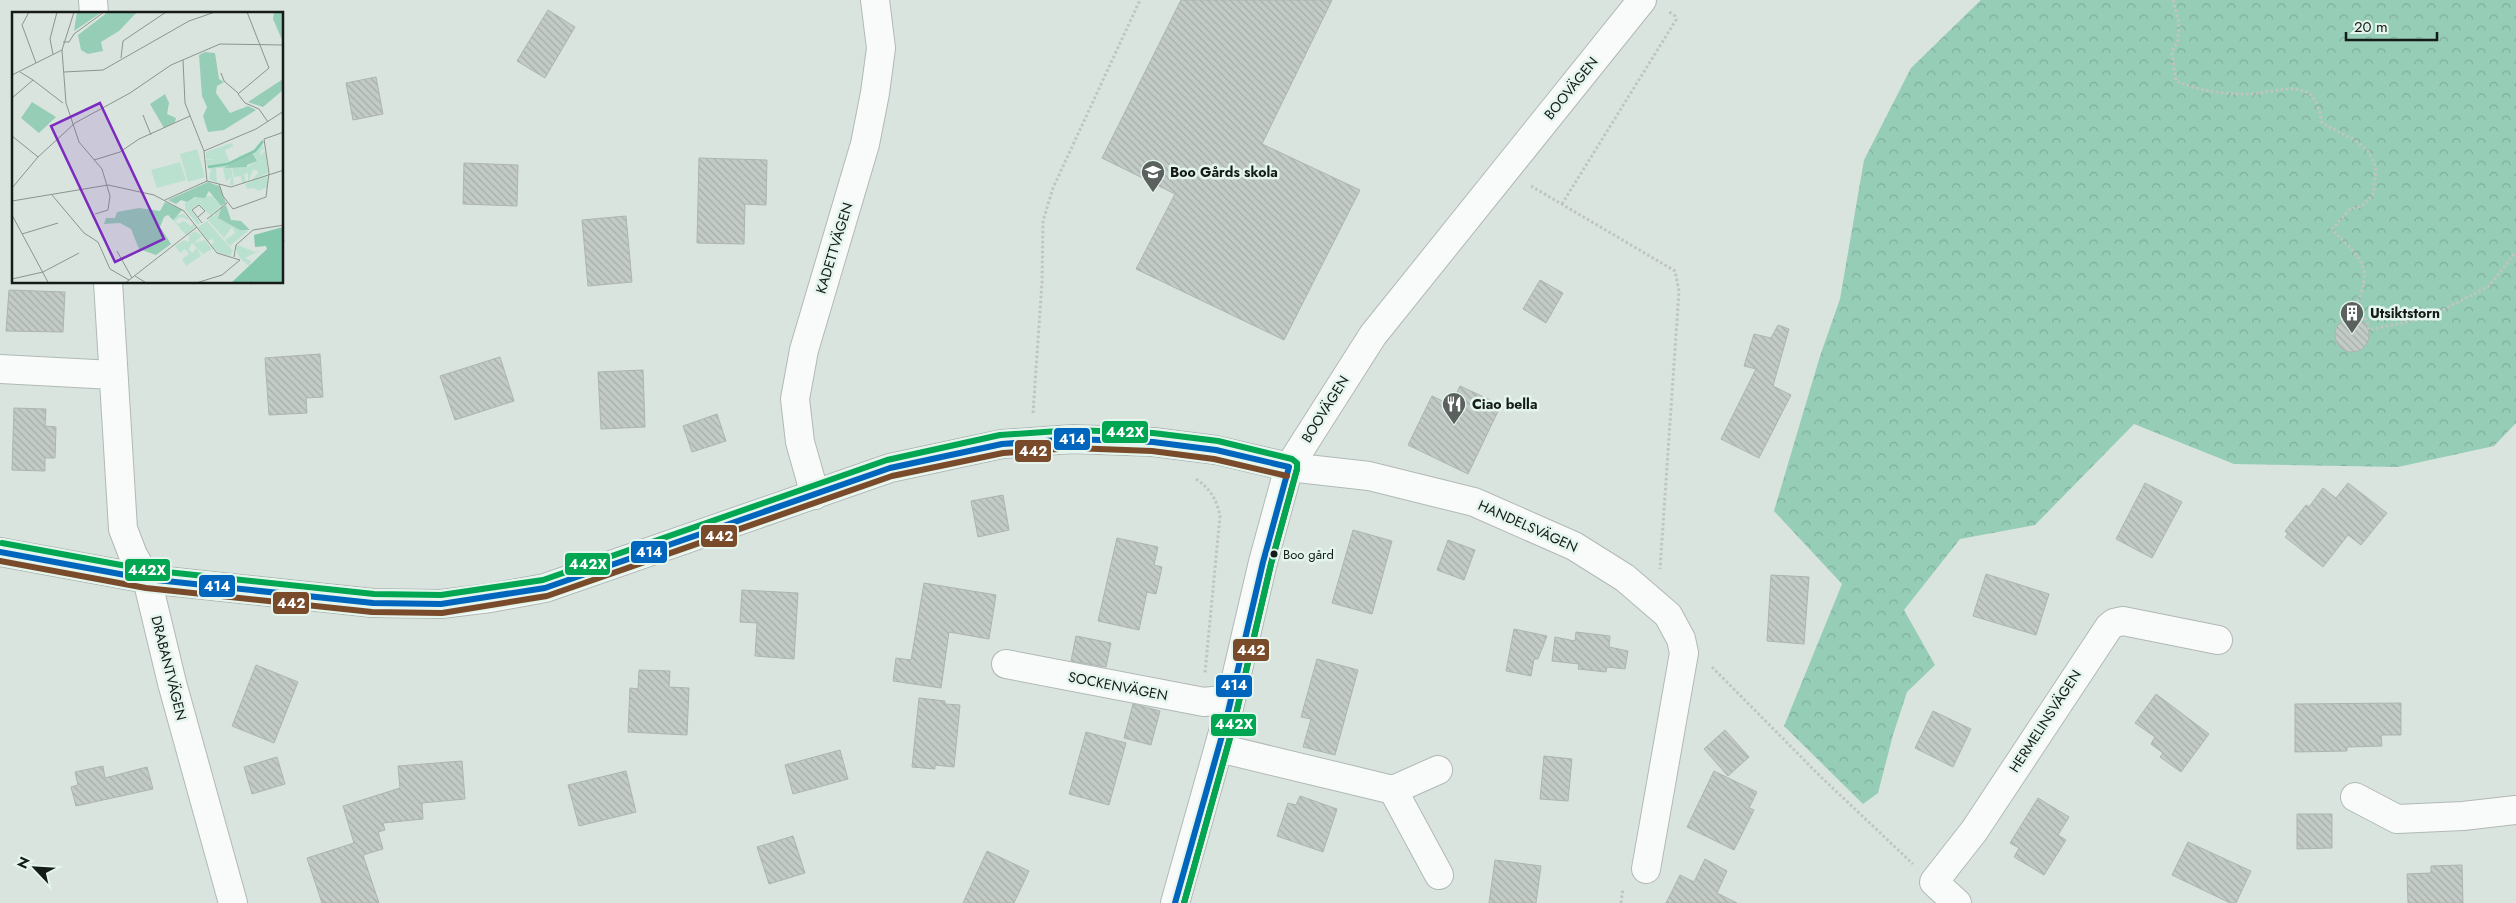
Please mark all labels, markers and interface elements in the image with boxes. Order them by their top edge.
scale bar [2346,10,2437,42]
inset map [12,12,284,284]
text: 20 m [2354,16,2388,38]
street label: BOOVÄGEN [1539,52,1603,124]
school or university icon: Boo Gårds skola [1140,159,1166,193]
place label: Boo Gårds skola [1170,162,1278,182]
street label: KADETTVÄGEN [811,200,857,296]
building icon: Utsiktstorn [2339,300,2365,334]
place label: Utsiktstorn [2370,303,2440,323]
street label: BOOVÄGEN [1296,372,1354,446]
restaurant icon: Ciao bella [1441,391,1467,425]
place label: Ciao bella [1472,394,1537,414]
line badge: 442X [1101,420,1149,444]
text: 442X [1106,422,1145,442]
line badge: 414 [1053,427,1091,451]
text: 414 [1059,429,1086,449]
line badge: 442 [1014,439,1052,463]
text: 442 [1019,441,1047,461]
street label: HANDELSVÄGEN [1475,495,1581,557]
line badge: 442 [700,524,738,548]
text: 442 [705,526,733,546]
line badge: 414 [630,540,668,564]
text: 414 [636,542,663,562]
place label: Boo gård [1283,545,1334,564]
marker: Boo gård [1269,549,1279,559]
line badge: 442X [564,552,611,576]
text: 442X [569,554,608,574]
line badge: 442X [124,558,171,582]
text: 442X [128,560,167,580]
line badge: 414 [198,574,236,598]
text: 414 [204,576,231,596]
line badge: 442 [272,591,310,615]
text: 442 [277,593,305,613]
street label: DRABANTVÄGEN [146,614,192,722]
line badge: 442 [1232,638,1270,662]
text: 442 [1237,640,1265,660]
street label: HERMELINSVÄGEN [2004,666,2086,776]
street label: SOCKENVÄGEN [1067,667,1169,705]
line badge: 414 [1215,674,1253,698]
text: 414 [1221,675,1248,695]
line badge: 442X [1210,713,1257,737]
text: 442X [1215,714,1254,734]
north arrow [10,843,60,893]
text: N [12,853,35,872]

